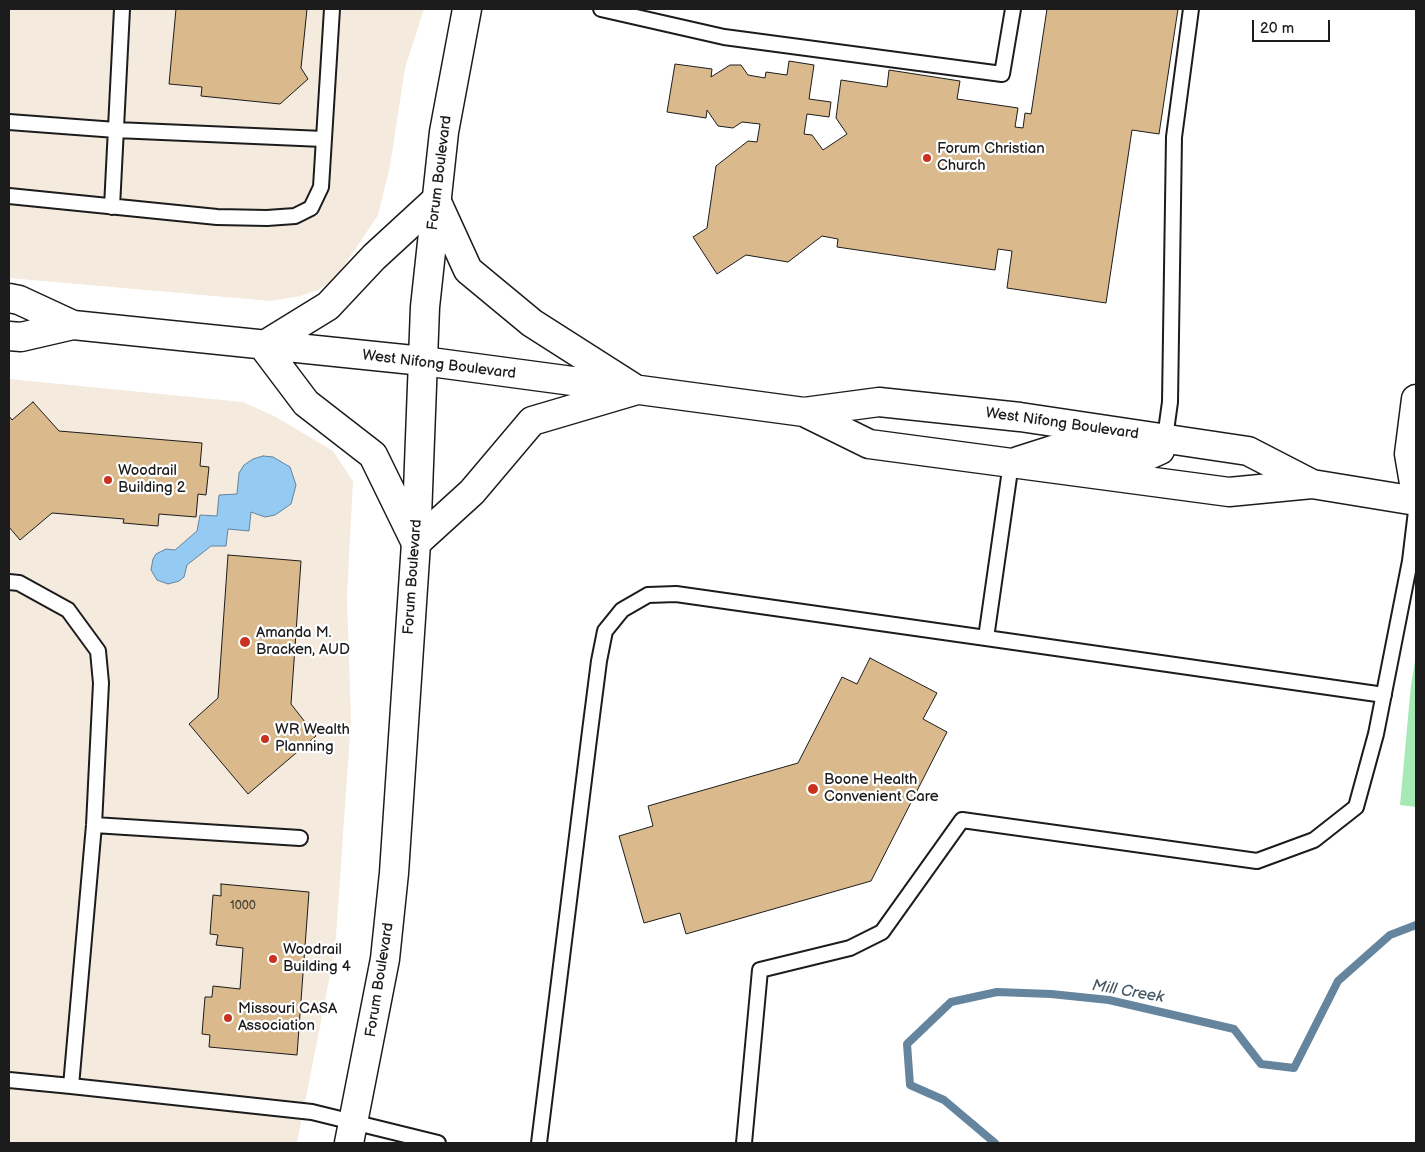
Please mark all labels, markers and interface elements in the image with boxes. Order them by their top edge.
scale bar [1255,10,1332,42]
text: 20 m [1260,19,1294,38]
street label: Forum Boulevard [424,115,456,231]
place label: Forum Christian Church [937,140,1045,175]
marker: Forum Christian Church [921,152,933,164]
street label: West Nifong Boulevard [361,347,517,383]
street label: West Nifong Boulevard [984,404,1140,444]
place label: Woodrail Building 2 [118,462,185,497]
marker: Woodrail Building 2 [102,474,114,486]
street label: Forum Boulevard [400,519,426,635]
place label: Amanda M. Bracken, AUD [256,624,350,659]
marker: Amanda M. Bracken, AUD [238,635,252,649]
place label: WR Wealth Planning [275,721,350,756]
marker: WR Wealth Planning [259,733,271,745]
place label: Boone Health Convenient Care [824,771,939,806]
marker: Boone Health Convenient Care [806,782,820,796]
house number: 1000 [230,899,256,913]
street label: Forum Boulevard [362,922,398,1038]
place label: Woodrail Building 4 [283,941,351,976]
marker: Woodrail Building 4 [267,953,279,965]
water label: Mill Creek [1091,976,1165,1008]
place label: Missouri CASA Association [238,1000,337,1035]
marker: Missouri CASA Association [222,1012,234,1024]

